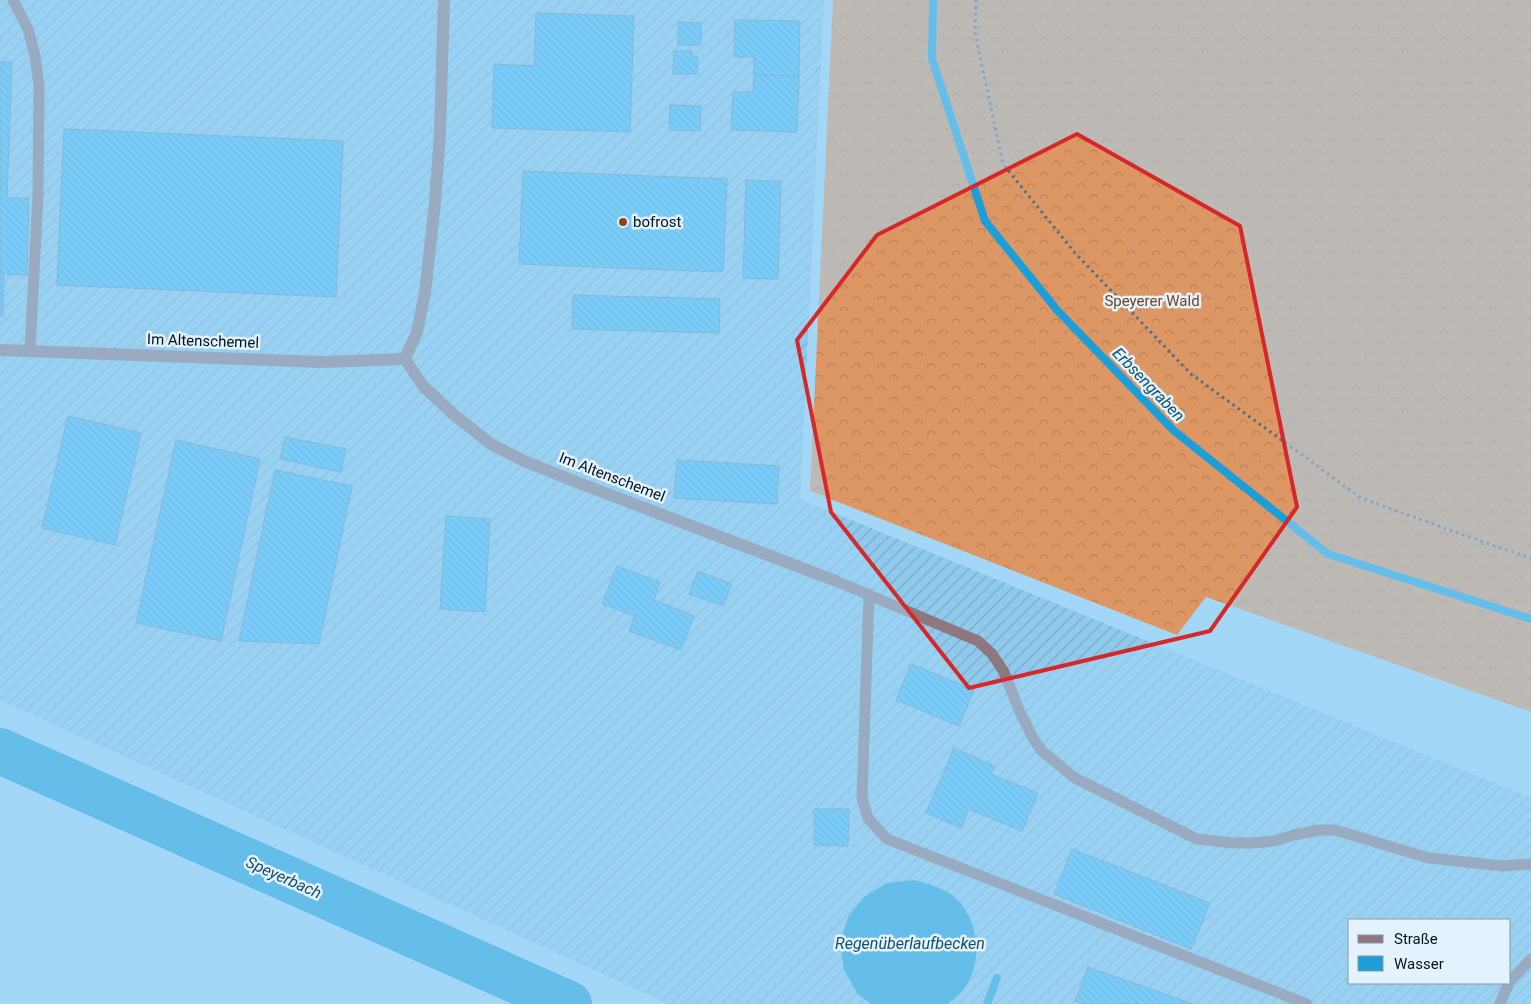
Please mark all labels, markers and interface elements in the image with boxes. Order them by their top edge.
place label: bofrost [633,213,681,231]
marker: bofrost [617,216,629,228]
park label: Speyerer Wald [1104,292,1200,310]
street label: Im Altenschemel [147,330,259,352]
water label: Erbsengraben [1109,343,1189,425]
street label: Im Altenschemel [556,449,668,505]
water label: Speyerbach [243,852,324,903]
legend [1348,919,1511,984]
text: Straße [1394,930,1438,948]
water label: Regenüberlaufbecken [835,934,985,953]
text: Wasser [1394,955,1444,973]

